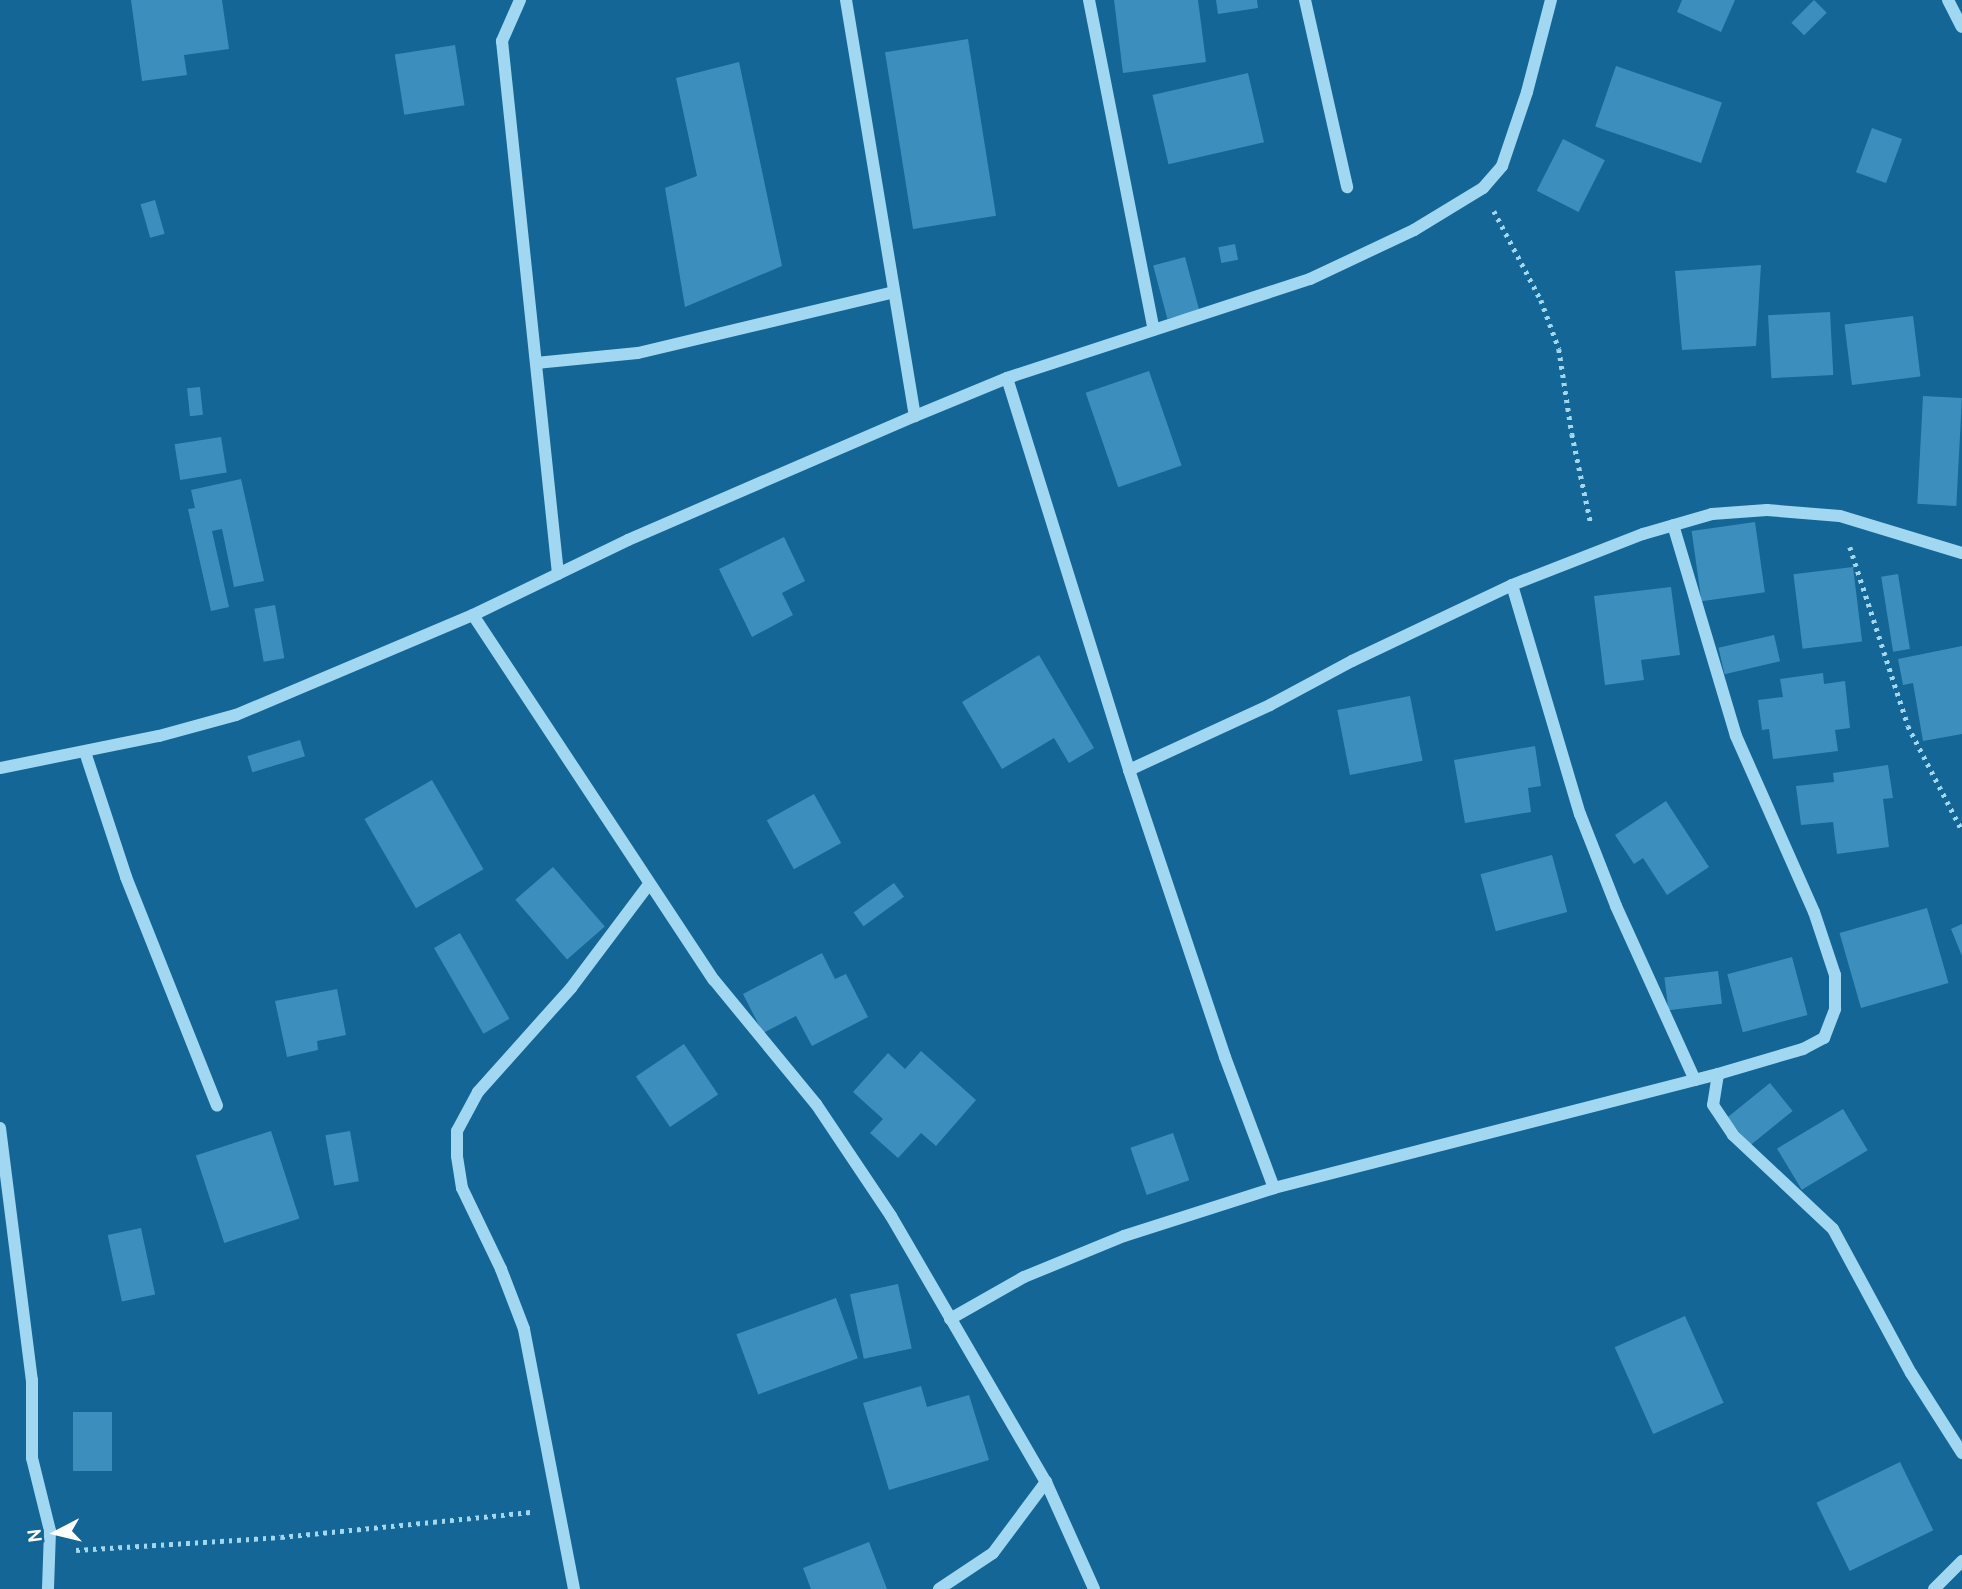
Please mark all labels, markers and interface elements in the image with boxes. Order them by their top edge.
north arrow [21,1498,91,1568]
text: N [22,1528,47,1544]

